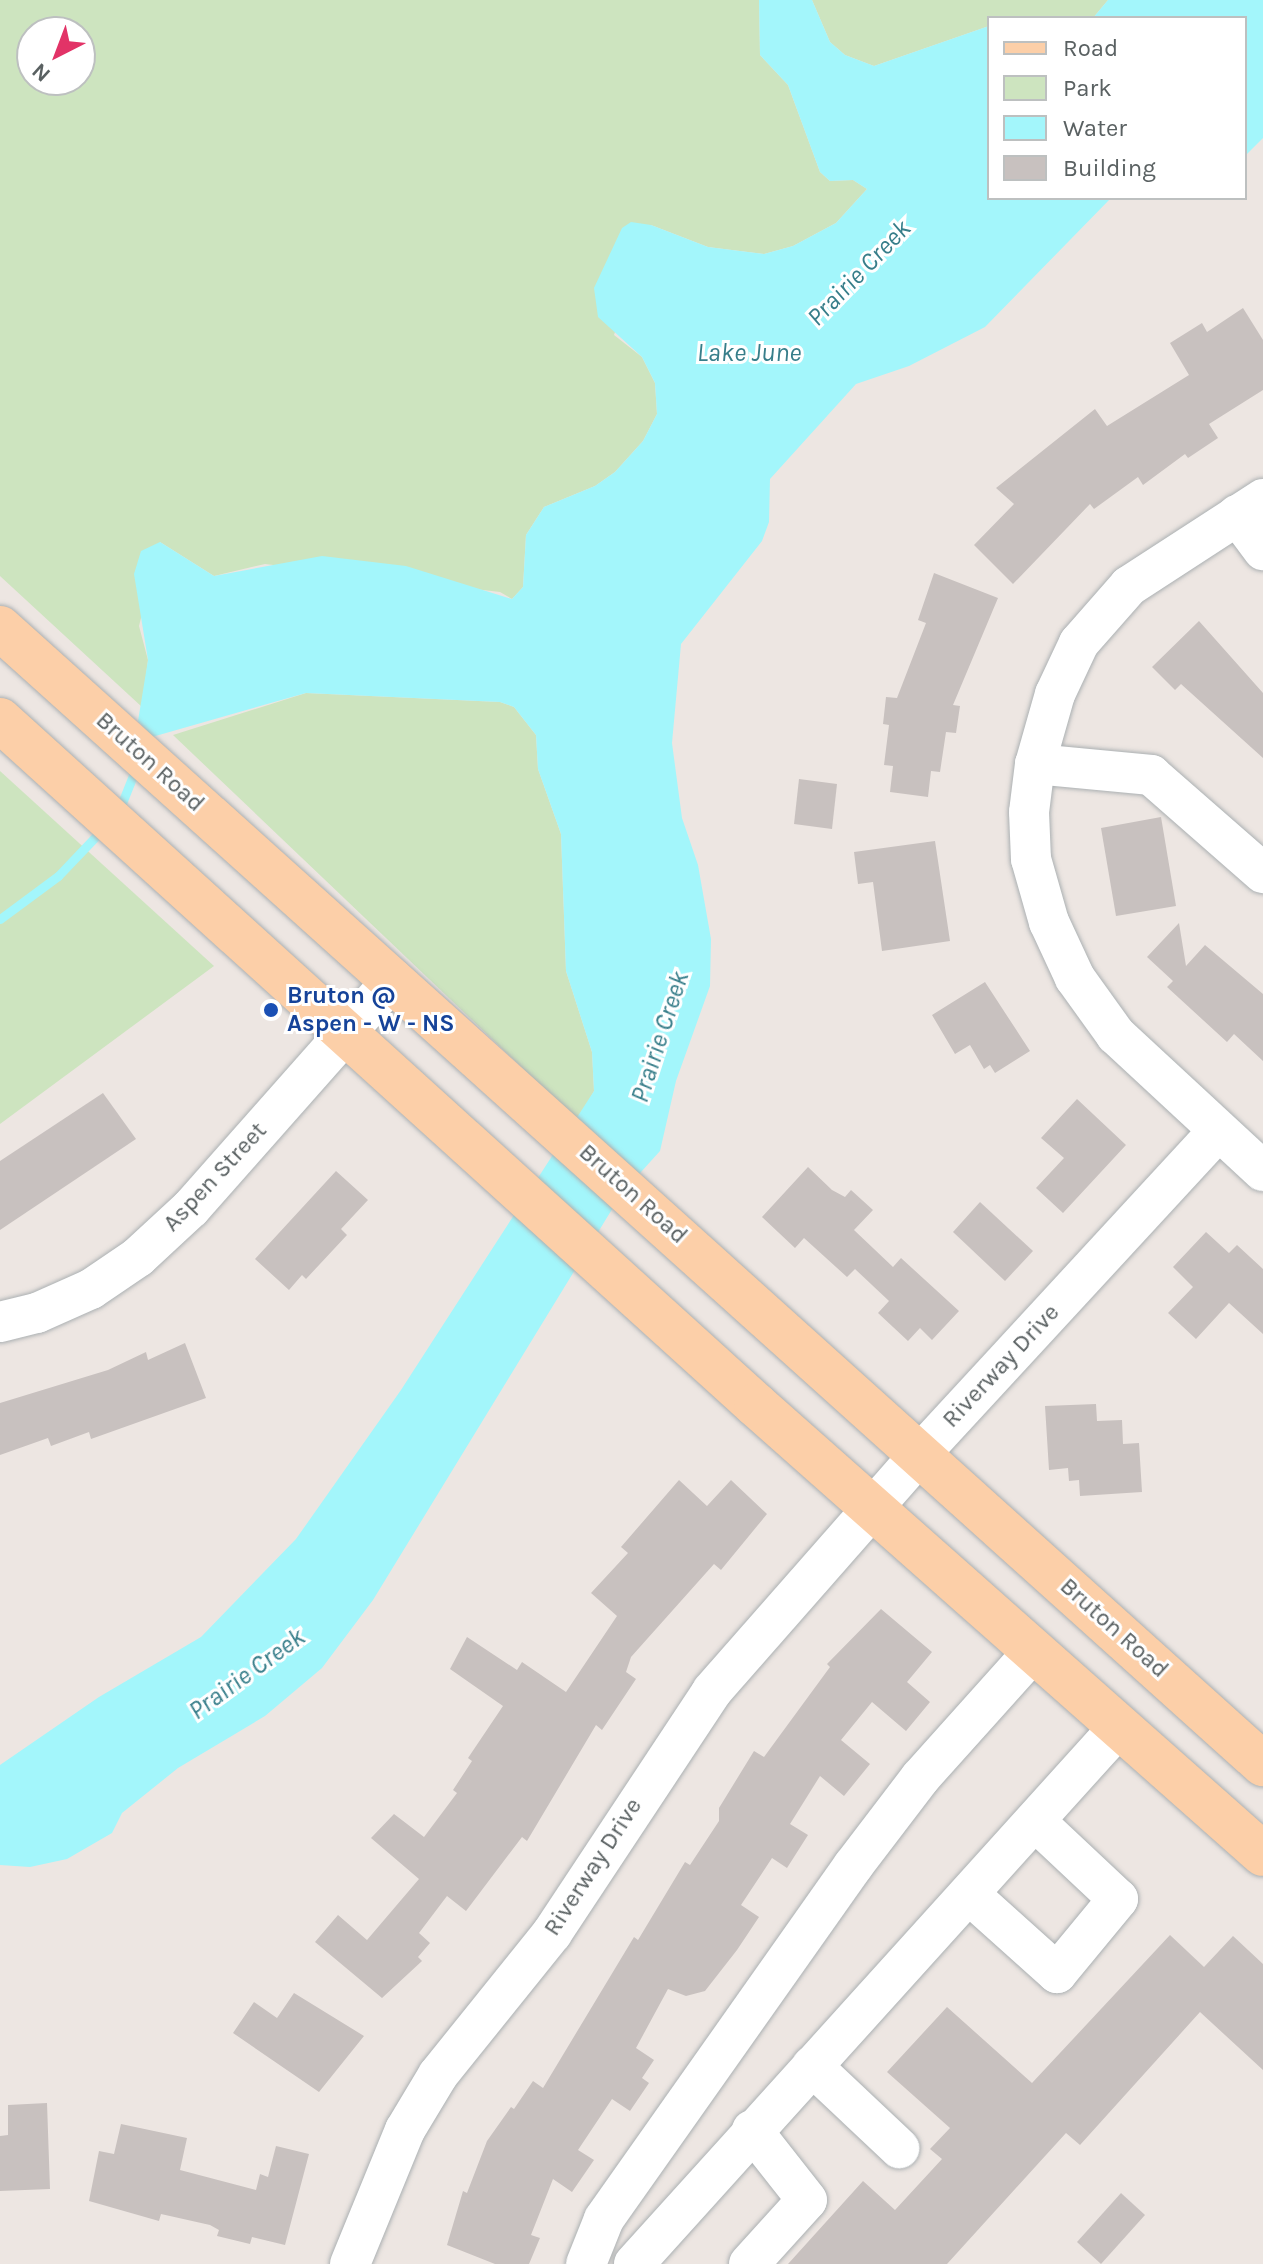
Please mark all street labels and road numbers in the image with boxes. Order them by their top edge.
street label: Bruton Road [90,706,210,818]
street label: Aspen Street [157,1116,273,1238]
street label: Bruton Road [573,1138,693,1250]
street label: Riverway Drive [936,1298,1066,1434]
street label: Bruton Road [1054,1572,1174,1684]
street label: Riverway Drive [538,1793,648,1941]

